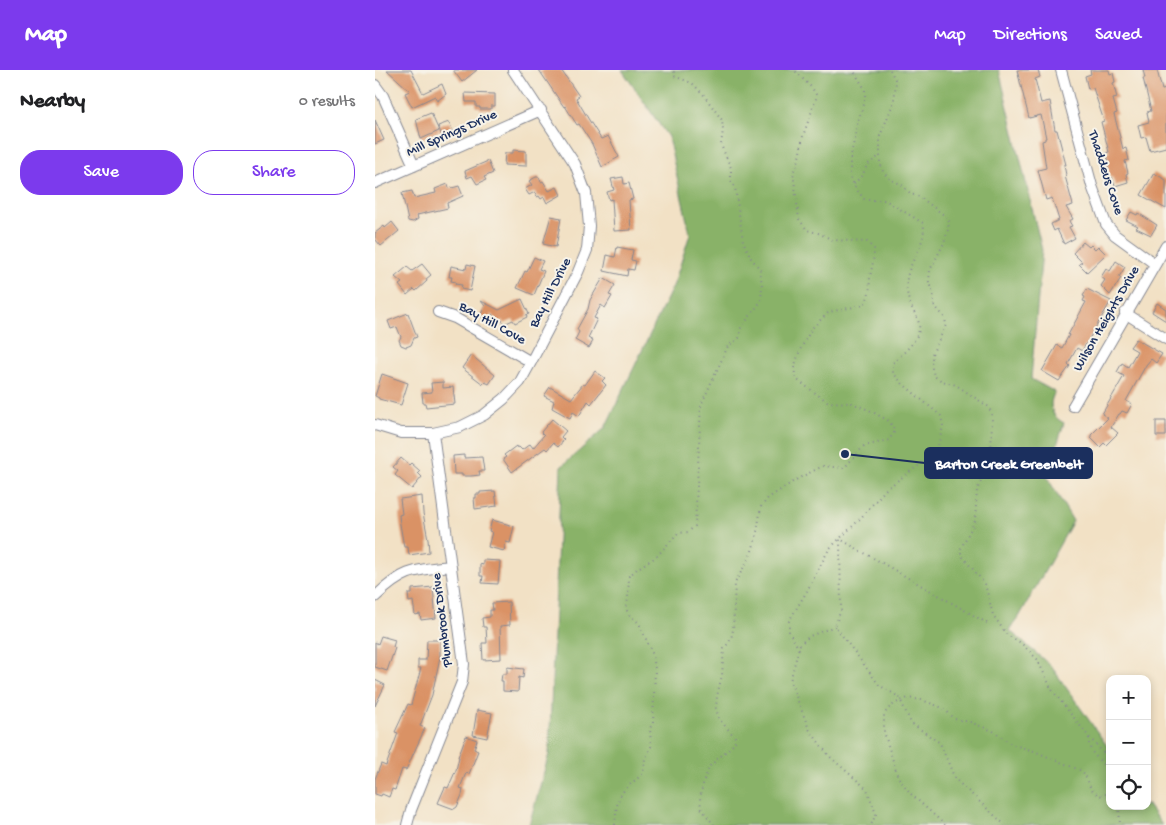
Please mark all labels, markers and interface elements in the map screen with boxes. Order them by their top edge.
text: Map [25,21,67,50]
text: Map [934,25,966,46]
text: Directions [994,25,1067,46]
text: Saved [1095,25,1141,46]
text: Nearby [20,90,85,115]
text: 0 results [299,93,355,112]
street label: Mill Springs Drive [404,106,501,162]
street label: Thaddeus Cove [1083,128,1127,218]
button: Save [20,150,183,195]
button: Share [193,150,355,195]
street label: Bay Hill Drive [526,255,576,332]
street label: Wilson Heights Drive [1070,263,1144,375]
street label: Bay Hill Cove [455,298,529,350]
callout: Barton Creek Greenbelt [925,448,1092,478]
text: Barton Creek Greenbelt [934,456,1085,474]
street label: Plumbrook Drive [429,571,457,669]
map controls [1106,675,1151,810]
button: + [1106,675,1151,720]
button: − [1106,720,1151,765]
button: locate [1106,765,1151,810]

